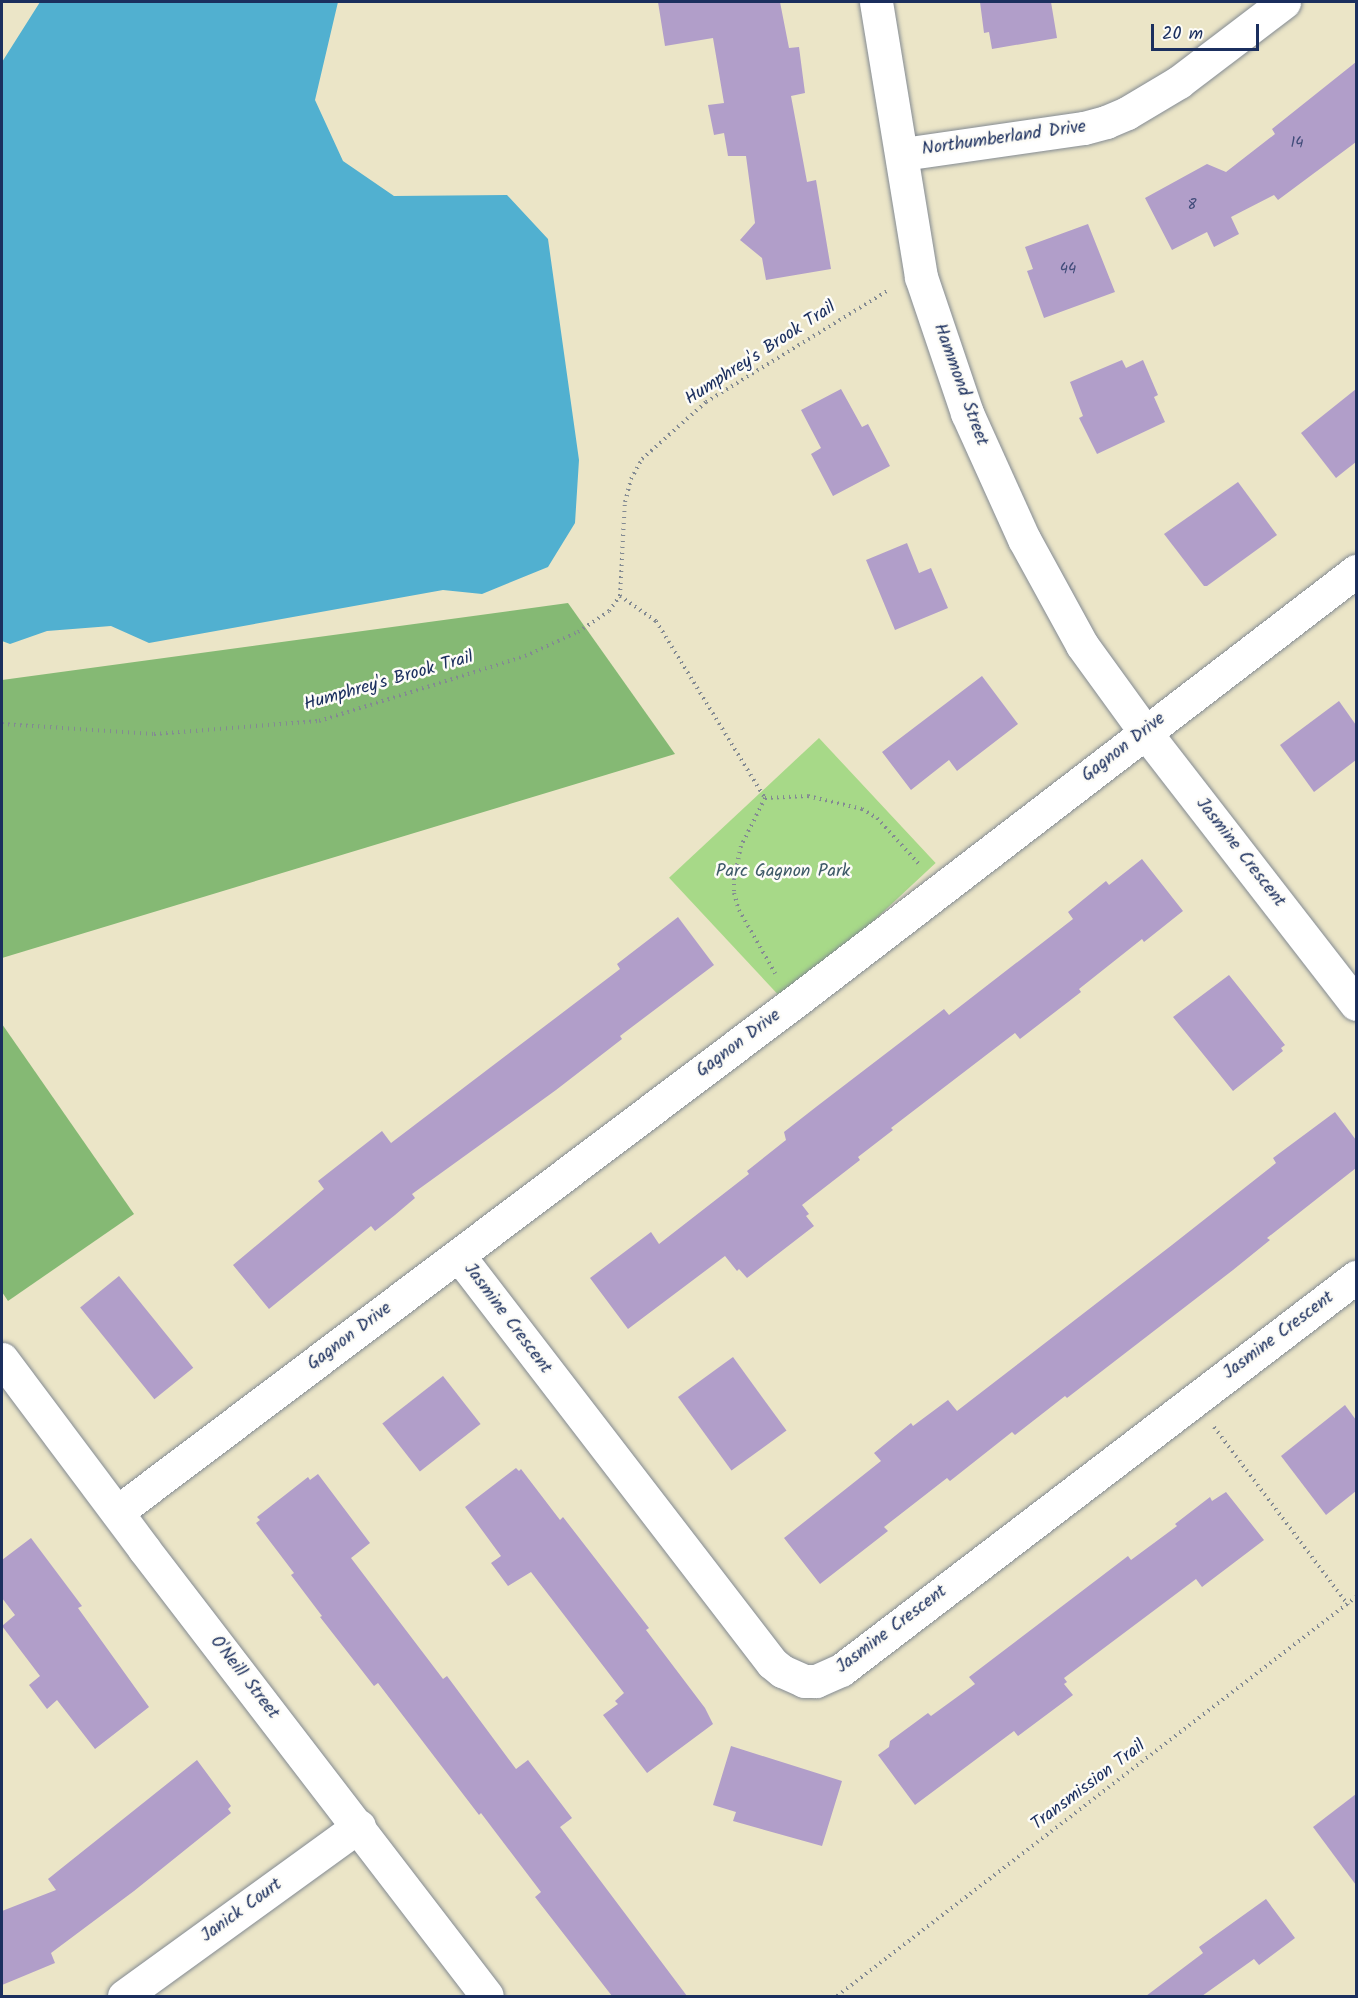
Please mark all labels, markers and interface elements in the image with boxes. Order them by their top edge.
scale bar [1154,12,1262,50]
text: 20 m [1162,20,1203,49]
street label: Northumberland Drive [921,117,1087,161]
house number: 14 [1291,135,1303,153]
house number: 8 [1187,197,1197,215]
house number: 44 [1060,261,1076,279]
street label: Humphrey's Brook Trail [682,297,840,411]
street label: Hammond Street [928,321,992,449]
street label: Humphrey's Brook Trail [302,647,476,717]
street label: Gagnon Drive [1078,709,1170,787]
street label: Jasmine Crescent [1190,794,1290,912]
park label: Parc Gagnon Park [716,861,850,883]
street label: Gagnon Drive [693,1005,785,1083]
street label: Jasmine Crescent [458,1259,556,1379]
street label: Jasmine Crescent [1219,1287,1339,1385]
street label: Gagnon Drive [304,1298,396,1376]
street label: Jasmine Crescent [832,1581,952,1679]
street label: O'Neill Street [205,1632,283,1724]
street label: Transmission Trail [1028,1736,1150,1836]
street label: Janick Court [197,1874,287,1948]

